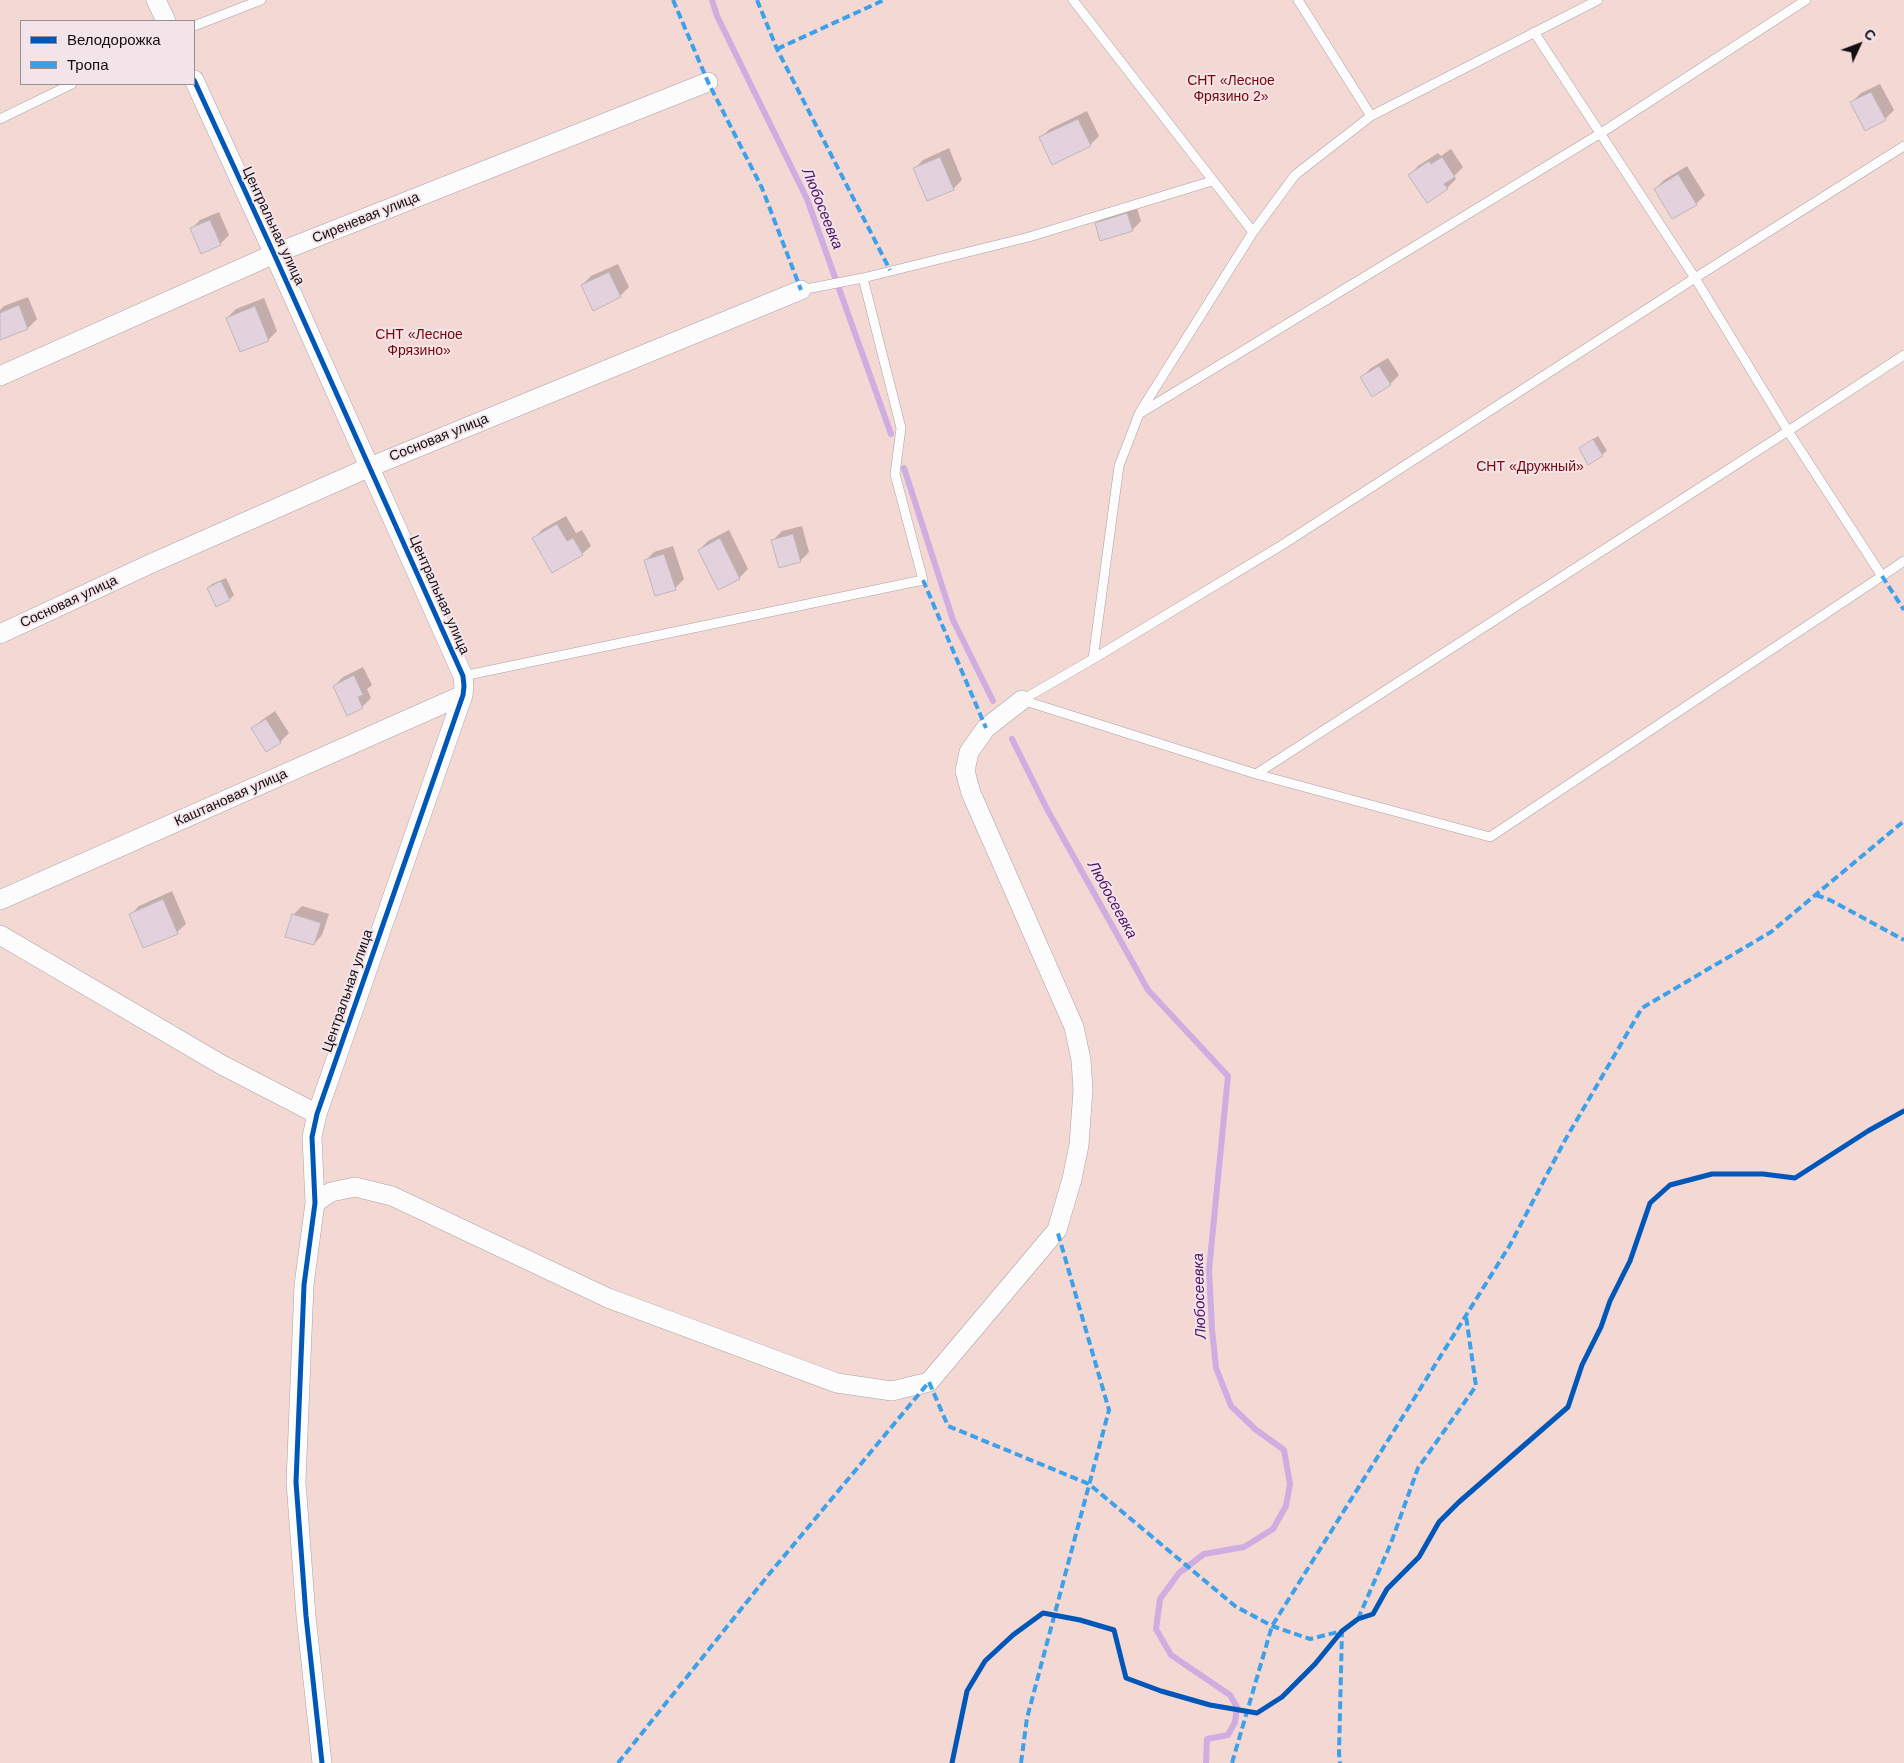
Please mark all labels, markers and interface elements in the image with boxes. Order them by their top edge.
legend [20,20,195,85]
north arrow [1834,20,1884,70]
text: С [1861,26,1879,44]
text: Велодорожка [67,31,161,48]
text: Тропа [67,56,108,73]
park label: СНТ «Лесное Фрязино 2» [1187,73,1275,105]
street label: Центральная улица [238,164,308,288]
water label: Любосеевка [798,166,846,252]
street label: Сиреневая улица [310,189,422,247]
park label: СНТ «Лесное Фрязино» [375,327,463,360]
street label: Сосновая улица [387,410,491,466]
park label: СНТ «Дружный» [1476,459,1584,475]
street label: Центральная улица [405,533,473,657]
street label: Сосновая улица [18,572,120,632]
street label: Каштановая улица [172,766,290,830]
water label: Любосеевка [1083,858,1141,942]
street label: Центральная улица [319,927,377,1055]
water label: Любосеевка [1190,1253,1210,1339]

